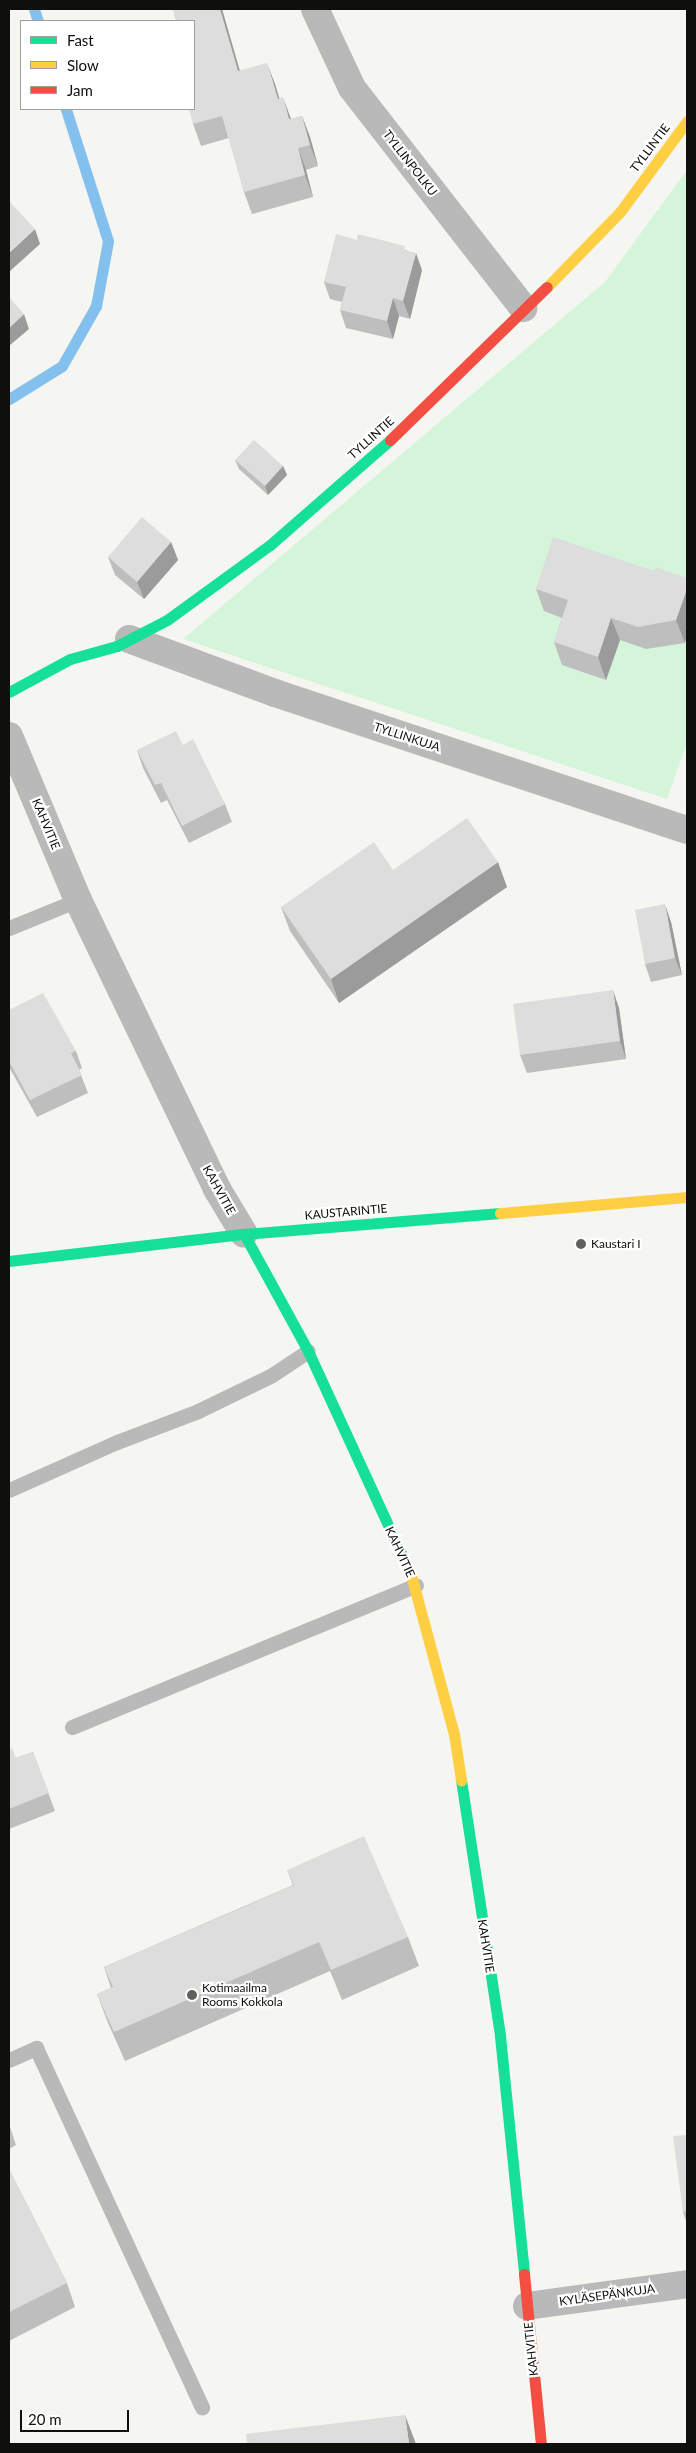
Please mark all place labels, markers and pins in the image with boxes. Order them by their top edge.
place label: Kaustari I [591,1237,641,1251]
marker: Kaustari I [575,1238,587,1250]
place label: Kotimaailma Rooms Kokkola [202,1981,283,2009]
marker: Kotimaailma Rooms Kokkola [186,1989,198,2001]

